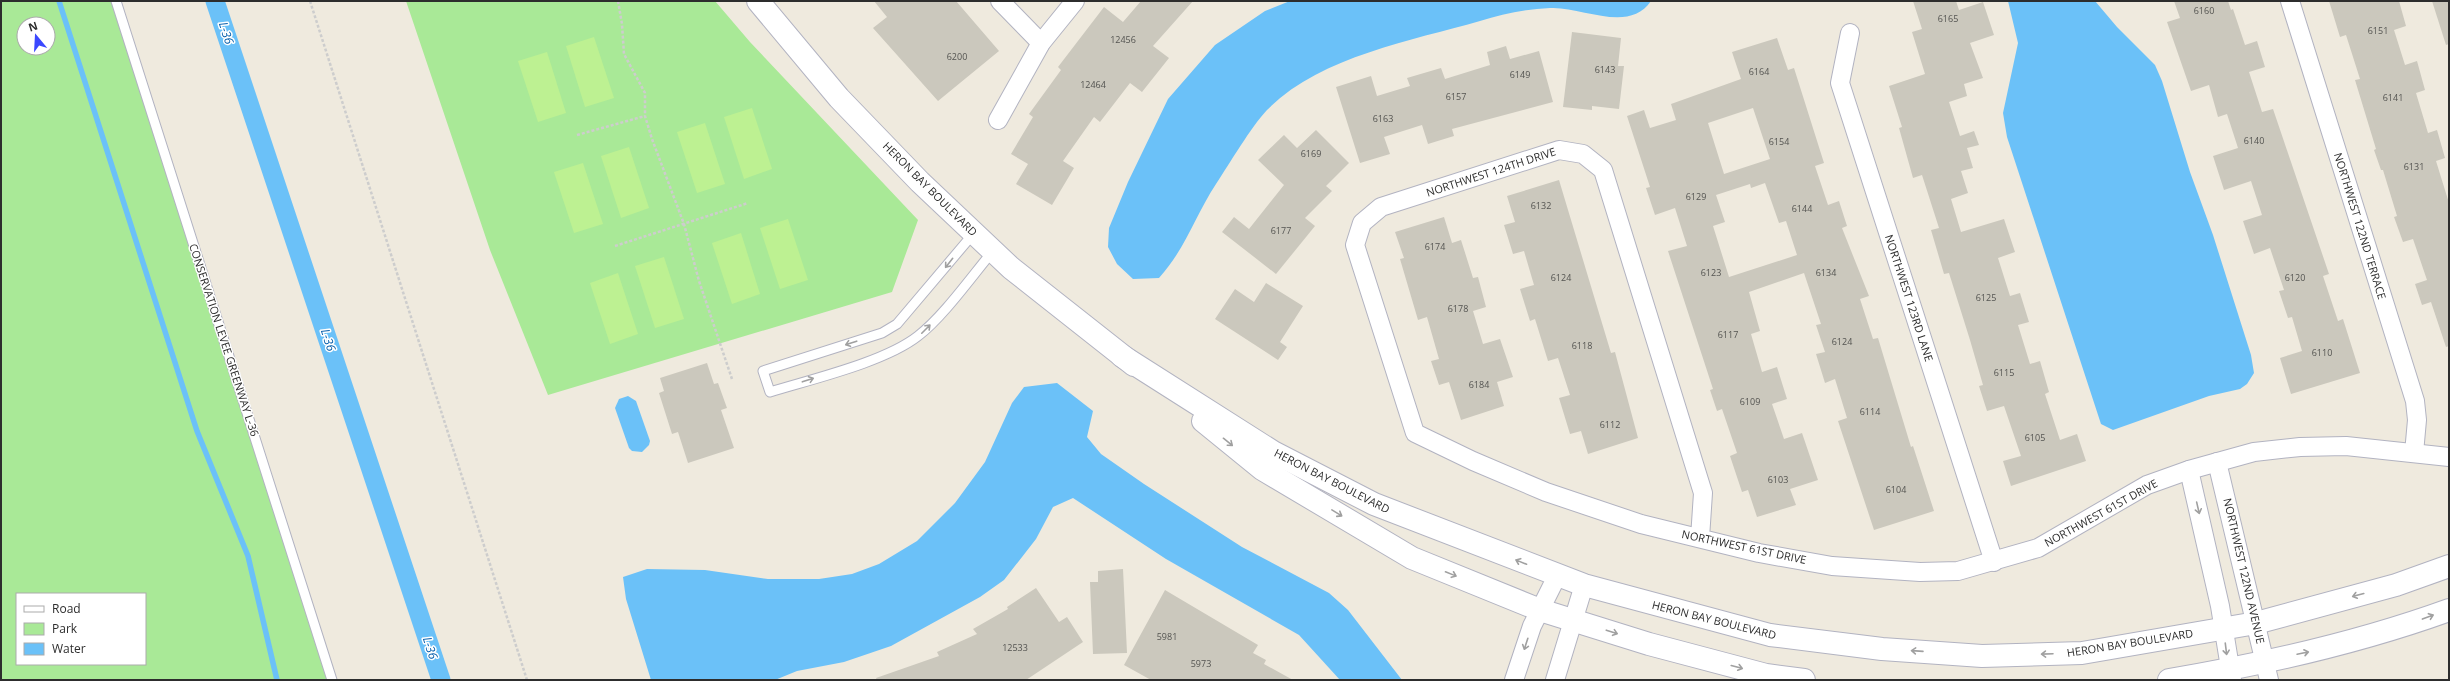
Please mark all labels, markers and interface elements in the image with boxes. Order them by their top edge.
house number: 6160 [2194,4,2214,17]
house number: 6165 [1938,12,1958,25]
north arrow [16,16,56,56]
text: N [26,17,39,35]
water label: L-36 [215,19,238,47]
house number: 6151 [2368,24,2388,37]
house number: 12456 [1110,33,1136,46]
house number: 6200 [947,50,967,63]
house number: 6143 [1595,63,1615,76]
house number: 6164 [1749,65,1769,78]
house number: 6149 [1510,68,1530,81]
house number: 12464 [1080,78,1106,91]
house number: 6157 [1446,90,1466,103]
house number: 6141 [2383,91,2403,104]
house number: 6163 [1373,112,1393,125]
house number: 6140 [2244,134,2264,147]
house number: 6154 [1769,135,1789,148]
street label: HERON BAY BOULEVARD [880,138,981,239]
street label: NORTHWEST 124TH DRIVE [1424,143,1558,200]
house number: 6169 [1301,147,1321,160]
street label: NORTHWEST 122ND TERRACE [2331,151,2390,301]
house number: 6131 [2404,160,2424,173]
house number: 6129 [1686,190,1706,203]
house number: 6132 [1531,199,1551,212]
house number: 6144 [1792,202,1812,215]
house number: 6177 [1271,224,1291,237]
street label: NORTHWEST 123RD LANE [1882,232,1937,363]
house number: 6174 [1425,240,1445,253]
street label: CONSERVATION LEVEE GREENWAY L-36 [186,242,263,438]
one-way arrow [944,257,953,268]
house number: 6123 [1701,266,1721,279]
house number: 6134 [1816,266,1836,279]
house number: 6124 [1551,271,1571,284]
house number: 6120 [2285,271,2305,284]
house number: 6125 [1976,291,1996,304]
house number: 6178 [1448,302,1468,315]
one-way arrow [921,324,930,334]
water label: L-36 [317,326,340,354]
house number: 6117 [1718,328,1738,341]
house number: 6124 [1832,335,1852,348]
house number: 6118 [1572,339,1592,352]
one-way arrow [845,340,858,347]
house number: 6110 [2312,346,2332,359]
house number: 6115 [1994,366,2014,379]
one-way arrow [801,376,814,383]
house number: 6184 [1469,378,1489,391]
house number: 6109 [1740,395,1760,408]
house number: 6114 [1860,405,1880,418]
house number: 6112 [1600,418,1620,431]
house number: 6105 [2025,431,2045,444]
one-way arrow [1223,438,1234,446]
street label: HERON BAY BOULEVARD [1272,445,1392,516]
house number: 6103 [1768,473,1788,486]
street label: NORTHWEST 61ST DRIVE [2042,475,2160,550]
house number: 6104 [1886,483,1906,496]
street label: NORTHWEST 122ND AVENUE [2220,497,2269,645]
one-way arrow [2194,501,2202,514]
one-way arrow [1331,510,1343,518]
street label: NORTHWEST 61ST DRIVE [1680,526,1808,567]
one-way arrow [1516,558,1528,565]
one-way arrow [1445,570,1457,578]
one-way arrow [2352,592,2365,599]
legend [16,593,146,665]
street label: HERON BAY BOULEVARD [1650,597,1778,642]
text: Road [52,600,81,617]
one-way arrow [2422,613,2434,621]
text: Park [52,620,78,637]
street label: HERON BAY BOULEVARD [2066,625,2194,660]
one-way arrow [1605,629,1618,636]
house number: 5981 [1157,630,1177,643]
water label: L-36 [419,634,442,662]
one-way arrow [1522,638,1529,651]
text: Water [52,640,86,657]
house number: 12533 [1002,641,1028,654]
one-way arrow [2223,642,2230,655]
one-way arrow [1911,648,1924,655]
one-way arrow [2296,649,2309,657]
one-way arrow [2041,650,2054,658]
house number: 5973 [1191,657,1211,670]
one-way arrow [1730,664,1743,671]

